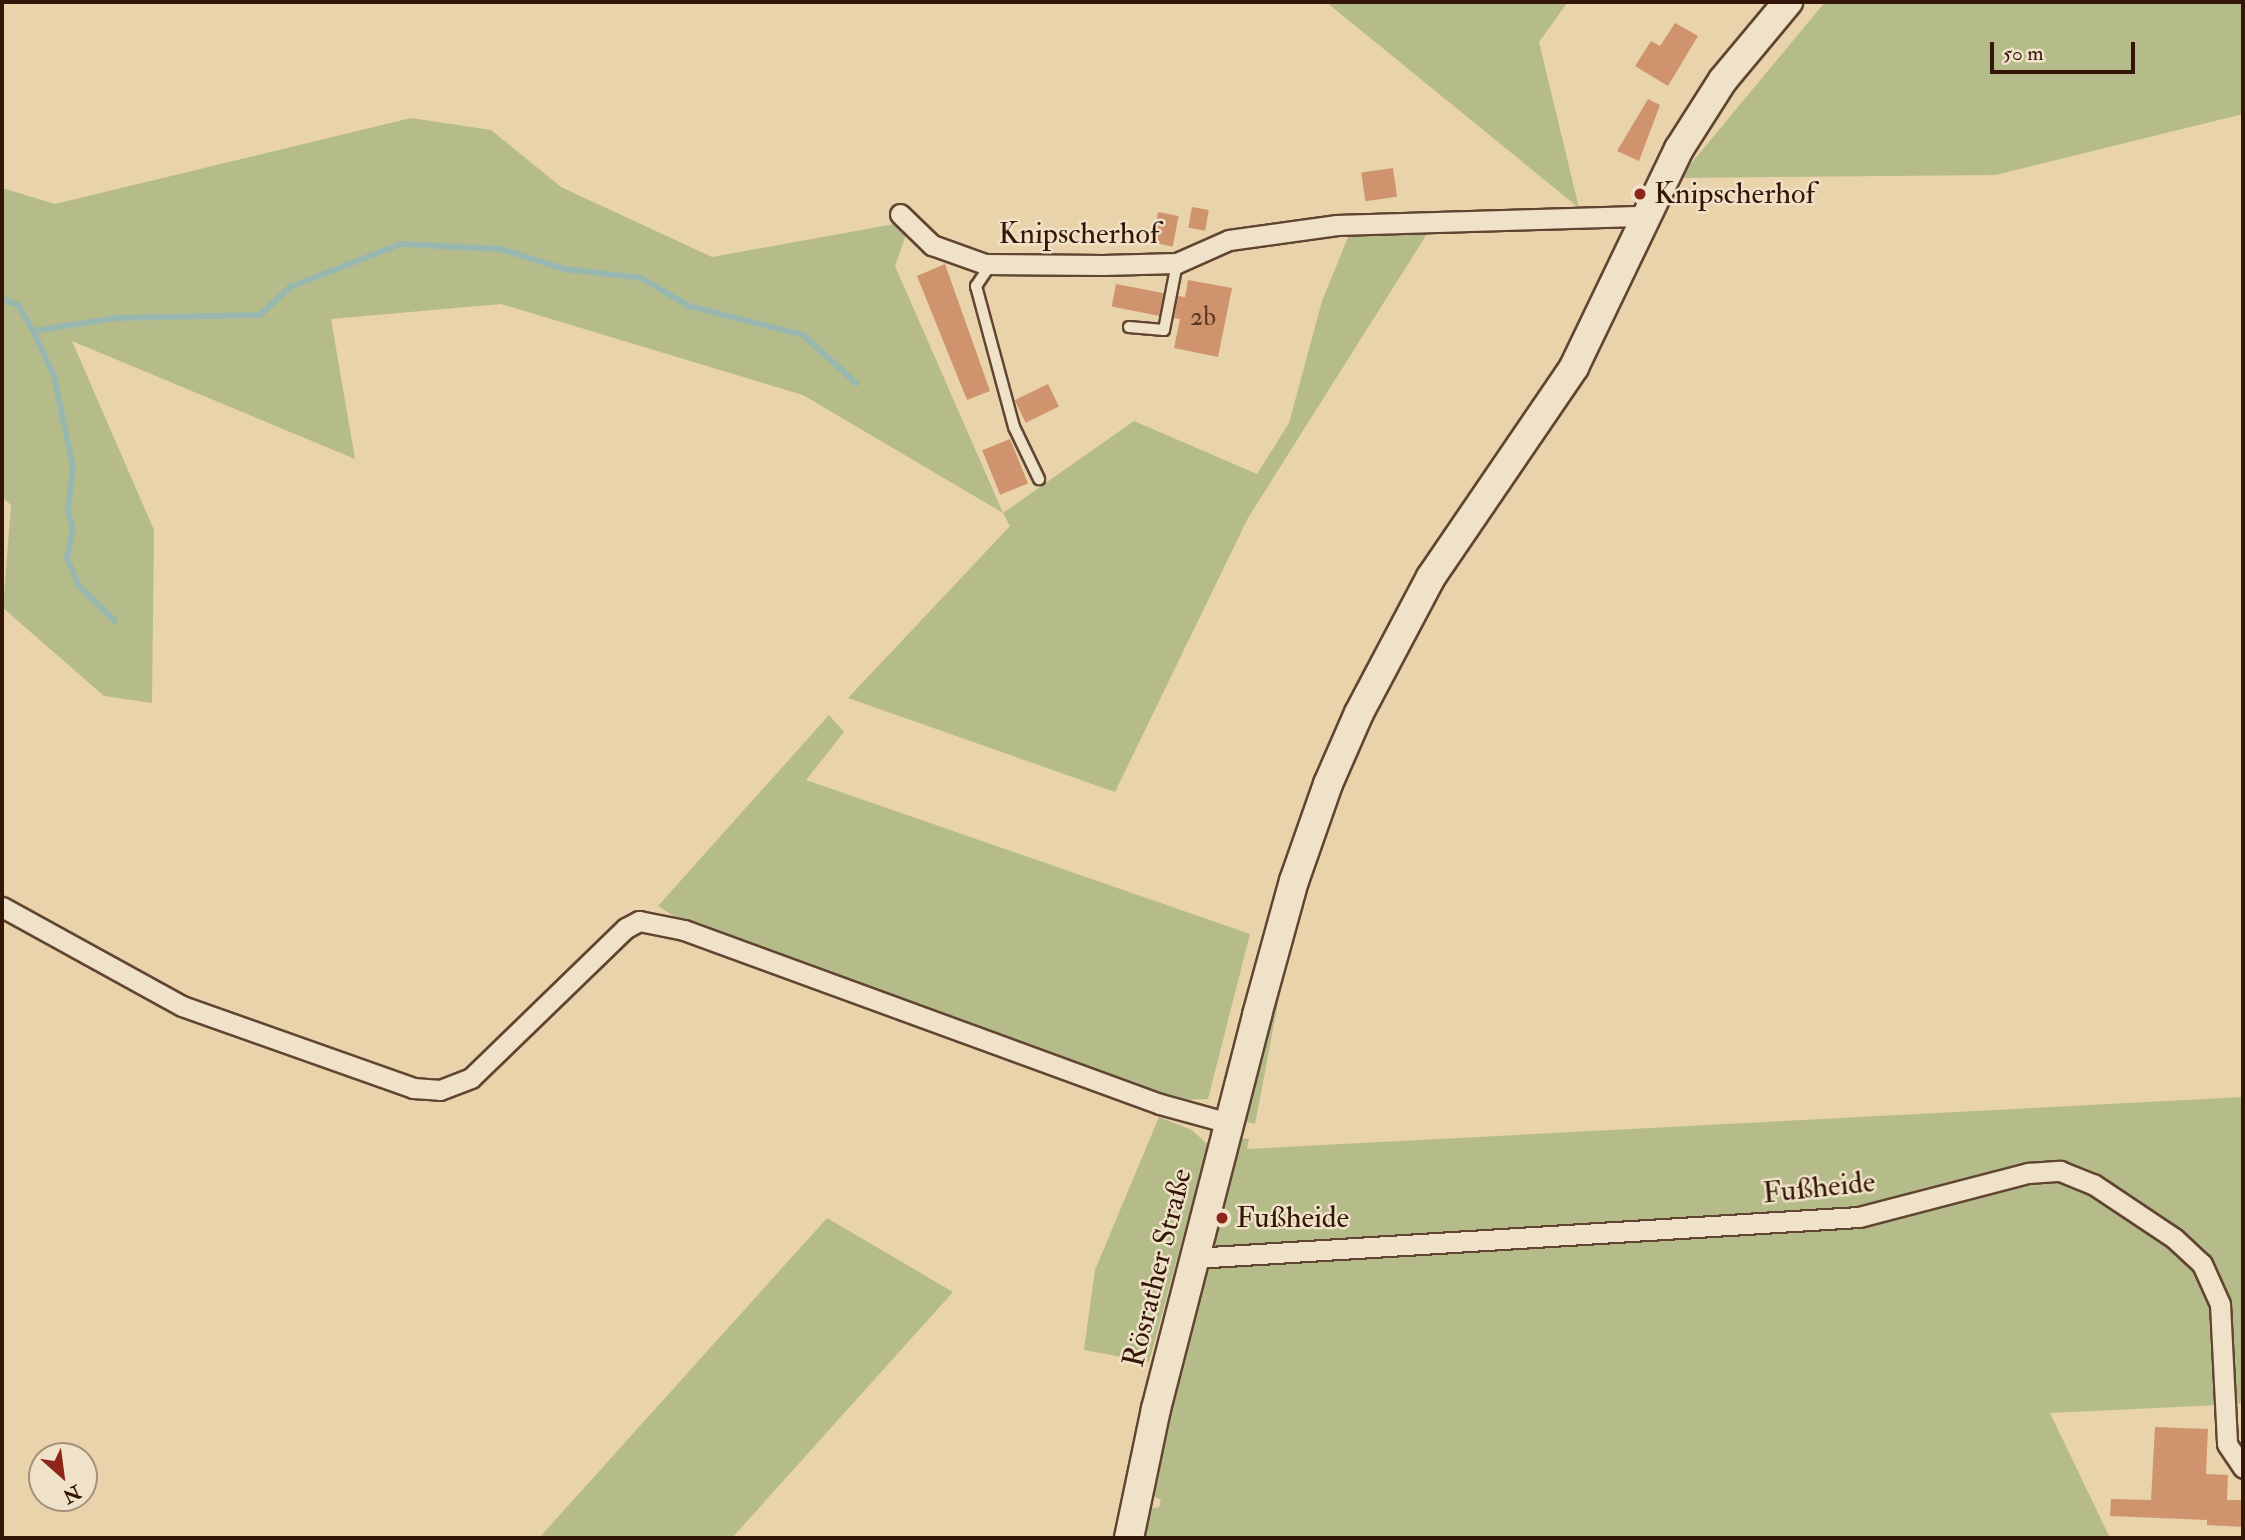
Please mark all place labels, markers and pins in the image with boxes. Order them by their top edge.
place label: Knipscherhof [1654,176,1815,212]
marker: Knipscherhof [1632,186,1648,202]
place label: Fußheide [1236,1200,1349,1236]
marker: Fußheide [1214,1210,1230,1226]

